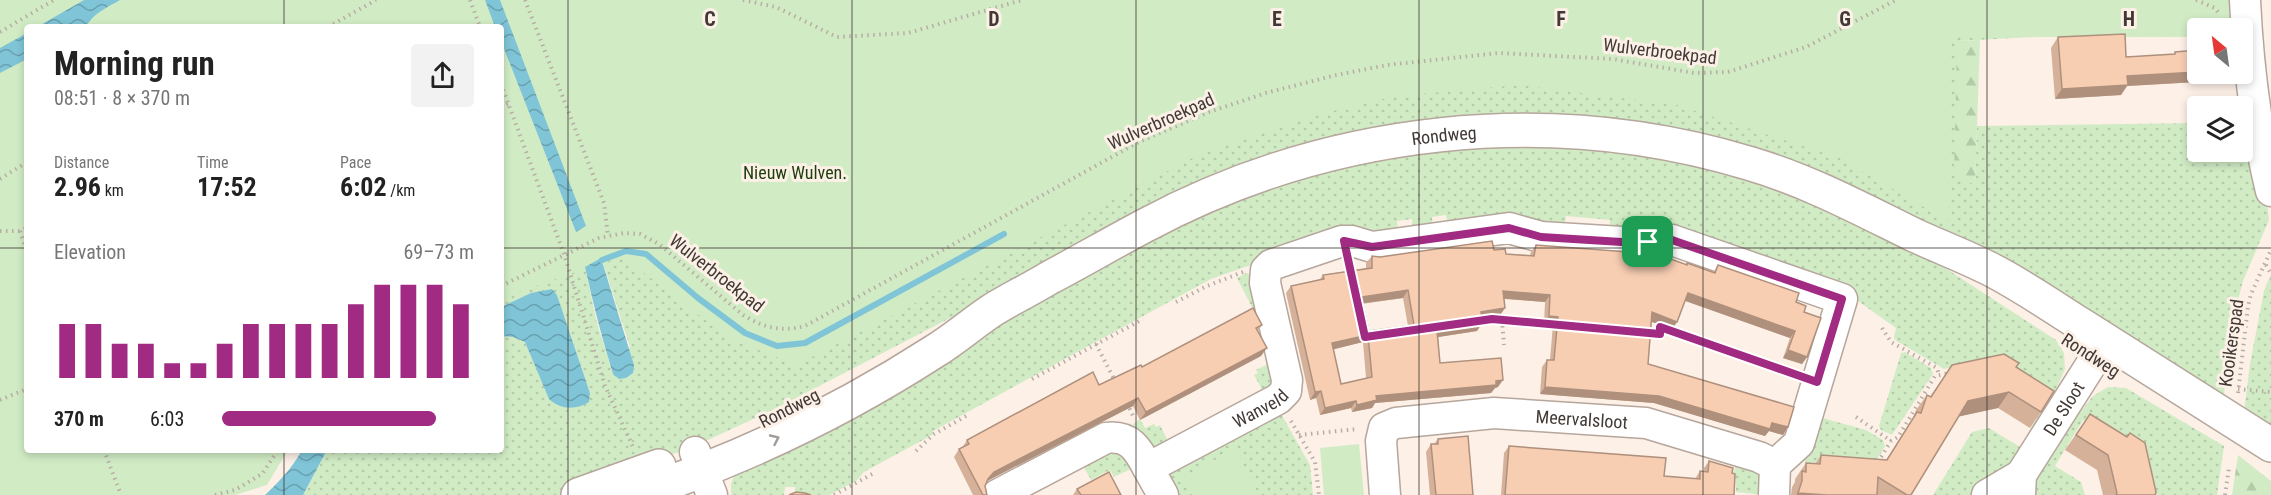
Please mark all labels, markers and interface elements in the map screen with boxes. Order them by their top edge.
text: C [704,7,716,31]
text: D [988,7,1000,31]
text: E [1272,7,1282,31]
text: F [1556,7,1566,31]
text: G [1839,7,1851,31]
text: H [2123,7,2135,31]
north arrow [2187,18,2253,84]
map controls [2187,18,2253,162]
street label: Wulverbroekpad [1602,34,1718,68]
text: Morning run [54,44,215,83]
button: share [411,44,474,107]
text: 08:51 · 8 × 370 m [54,86,190,110]
street label: Wulverbroekpad [1105,88,1217,154]
button: layers [2187,96,2253,162]
street label: Rondweg [1410,121,1477,149]
text: Distance [54,153,109,172]
text: Time [197,153,229,172]
text: Pace [340,153,371,172]
park label: Nieuw Wulven. [743,162,847,183]
text: 2.96 [54,172,101,202]
text: 17:52 [197,172,257,202]
text: 6:02 [340,172,387,202]
text: km [101,181,124,200]
text: /km [387,181,415,200]
pin [1622,216,1673,267]
icon: arrive [1631,225,1664,258]
street label: Wulverbroekpad [666,230,768,316]
text: Elevation [54,240,126,264]
text: 69–73 m [403,240,474,264]
street label: Kooikerspad [2214,298,2248,388]
street label: Rondweg [2058,328,2124,382]
street label: De Sloot [2038,377,2088,439]
street label: Rondweg [755,384,823,432]
street label: Wanveld [1229,385,1292,432]
street label: Meervalsloot [1535,405,1629,432]
text: 370 m [54,407,104,431]
text: 6:03 [150,407,184,431]
one-way arrow [769,434,780,446]

